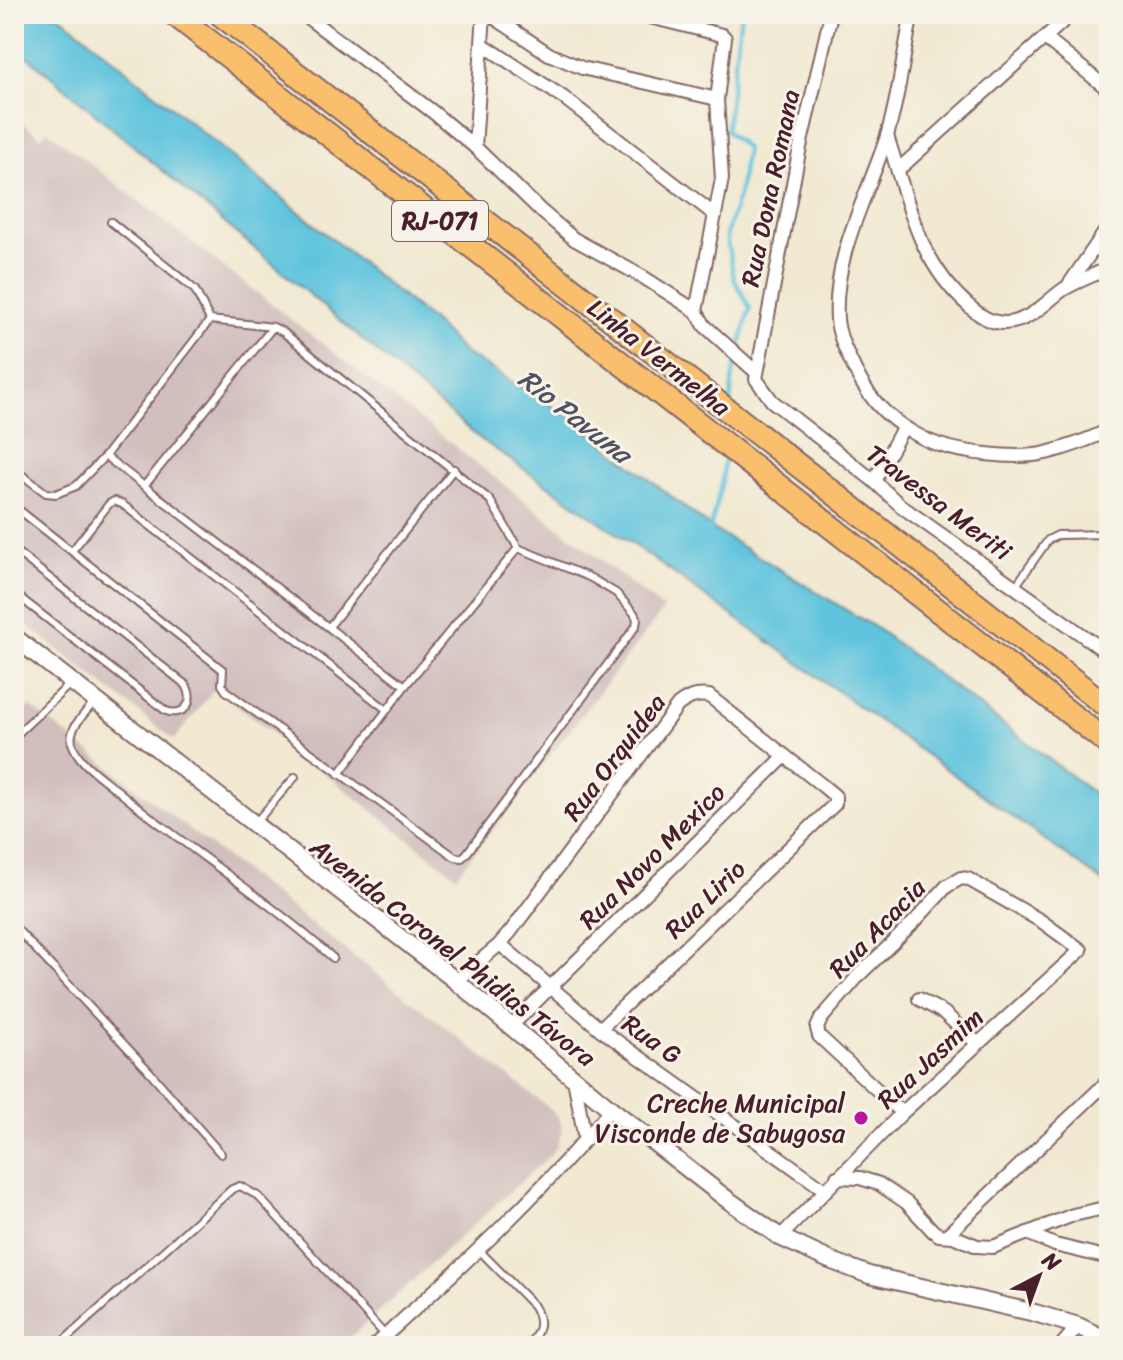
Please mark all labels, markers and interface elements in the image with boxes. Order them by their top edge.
street label: Rua Dona Romana [727,85,813,291]
road number: RJ-071 [392,201,488,241]
street label: Linha Vermelha [577,286,742,429]
water label: Rio Pavuna [507,355,646,479]
street label: Travessa Meriti [856,431,1023,573]
street label: Rua Orquidea [550,683,678,831]
street label: Rua Novo Mexico [567,771,737,941]
street label: Avenida Coronel Phidias Távora [299,824,607,1079]
street label: Rua Lirio [653,848,757,950]
street label: Rua Acacia [817,866,938,989]
street label: Rua Jasmim [865,996,995,1120]
street label: Rua G [612,1001,692,1077]
place label: Creche Municipal Visconde de Sabugosa [595,1080,846,1156]
marker: Creche Municipal Visconde de Sabugosa [852,1109,870,1127]
north arrow [999,1236,1079,1316]
text: N [1032,1241,1071,1281]

